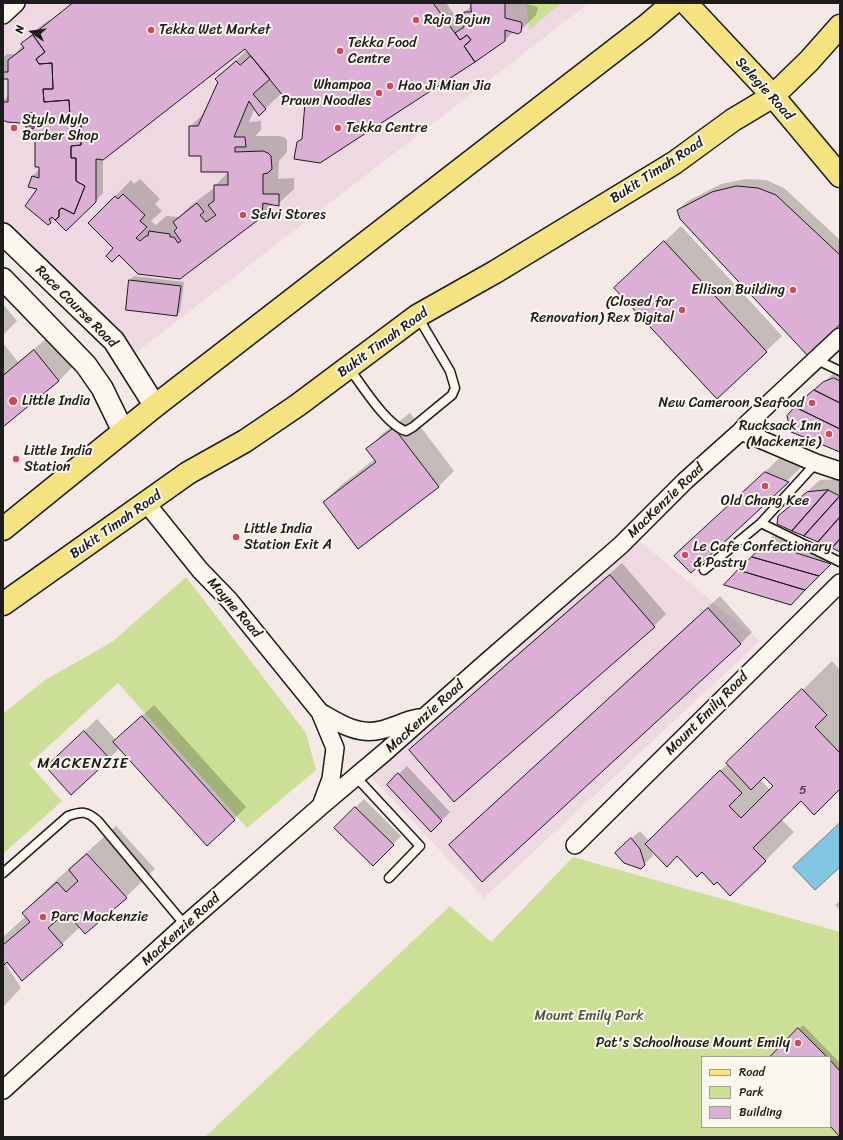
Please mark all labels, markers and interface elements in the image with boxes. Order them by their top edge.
north arrow [12,12,52,52]
place label: Raja Bojun [424,12,490,28]
marker: Raja Bojun [411,15,421,25]
place label: Tekka Wet Market [159,22,270,38]
text: N [10,23,30,35]
marker: Tekka Wet Market [146,25,156,35]
place label: Tekka Food Centre [348,35,416,68]
marker: Tekka Food Centre [335,46,345,56]
street label: Selegie Road [731,54,797,124]
place label: Whampoa Prawn Noodles [281,77,371,110]
place label: Hao Ji Mian Jia [398,78,491,94]
marker: Hao Ji Mian Jia [385,81,395,91]
marker: Whampoa Prawn Noodles [374,88,384,98]
place label: Stylo Mylo Barber Shop [22,112,98,144]
place label: Tekka Centre [346,120,428,136]
marker: Stylo Mylo Barber Shop [9,123,19,133]
marker: Tekka Centre [333,123,343,133]
street label: Bukit Timah Road [607,135,707,207]
place label: Selvi Stores [251,207,326,223]
marker: Selvi Stores [238,210,248,220]
street label: Race Course Road [31,262,121,352]
place label: Ellison Building [691,282,785,298]
marker: Ellison Building [788,285,798,295]
place label: (Closed for Renovation) Rex Digital [531,294,674,326]
street label: Bukit Timah Road [334,305,432,381]
marker: (Closed for Renovation) Rex Digital [677,305,687,315]
place label: Little India [22,393,90,409]
marker: Little India [7,395,19,407]
place label: New Cameroon Seafood [658,395,804,411]
marker: New Cameroon Seafood [807,398,817,408]
place label: Rucksack Inn (Mackenzie) [739,418,821,450]
marker: Rucksack Inn (Mackenzie) [824,429,834,439]
place label: Little India Station [24,443,92,476]
marker: Little India Station [11,454,21,464]
street label: MacKenzie Road [624,460,708,542]
marker: Old Chang Kee [760,481,770,491]
street label: Bukit Timah Road [67,487,165,563]
place label: Old Chang Kee [721,493,809,509]
place label: Little India Station Exit A [244,521,332,554]
marker: Little India Station Exit A [231,532,241,542]
place label: Le Cafe Confectionary & Pastry [693,539,831,572]
marker: Le Cafe Confectionary & Pastry [680,550,690,560]
street label: Mayne Road [203,575,265,641]
street label: Mount Emily Road [662,669,752,759]
street label: MacKenzie Road [382,677,468,757]
district label: MACKENZIE [38,755,128,773]
house number: 5 [799,784,807,798]
street label: MacKenzie Road [138,890,224,970]
place label: Parc Mackenzie [51,909,148,925]
marker: Parc Mackenzie [38,912,48,922]
park label: Mount Emily Park [534,1008,644,1024]
place label: Pat's Schoolhouse Mount Emily [596,1035,790,1051]
marker: Pat's Schoolhouse Mount Emily [793,1038,803,1048]
legend [701,1056,831,1128]
text: Road [739,1061,765,1083]
text: Park [739,1081,764,1103]
text: Building [739,1101,782,1123]

